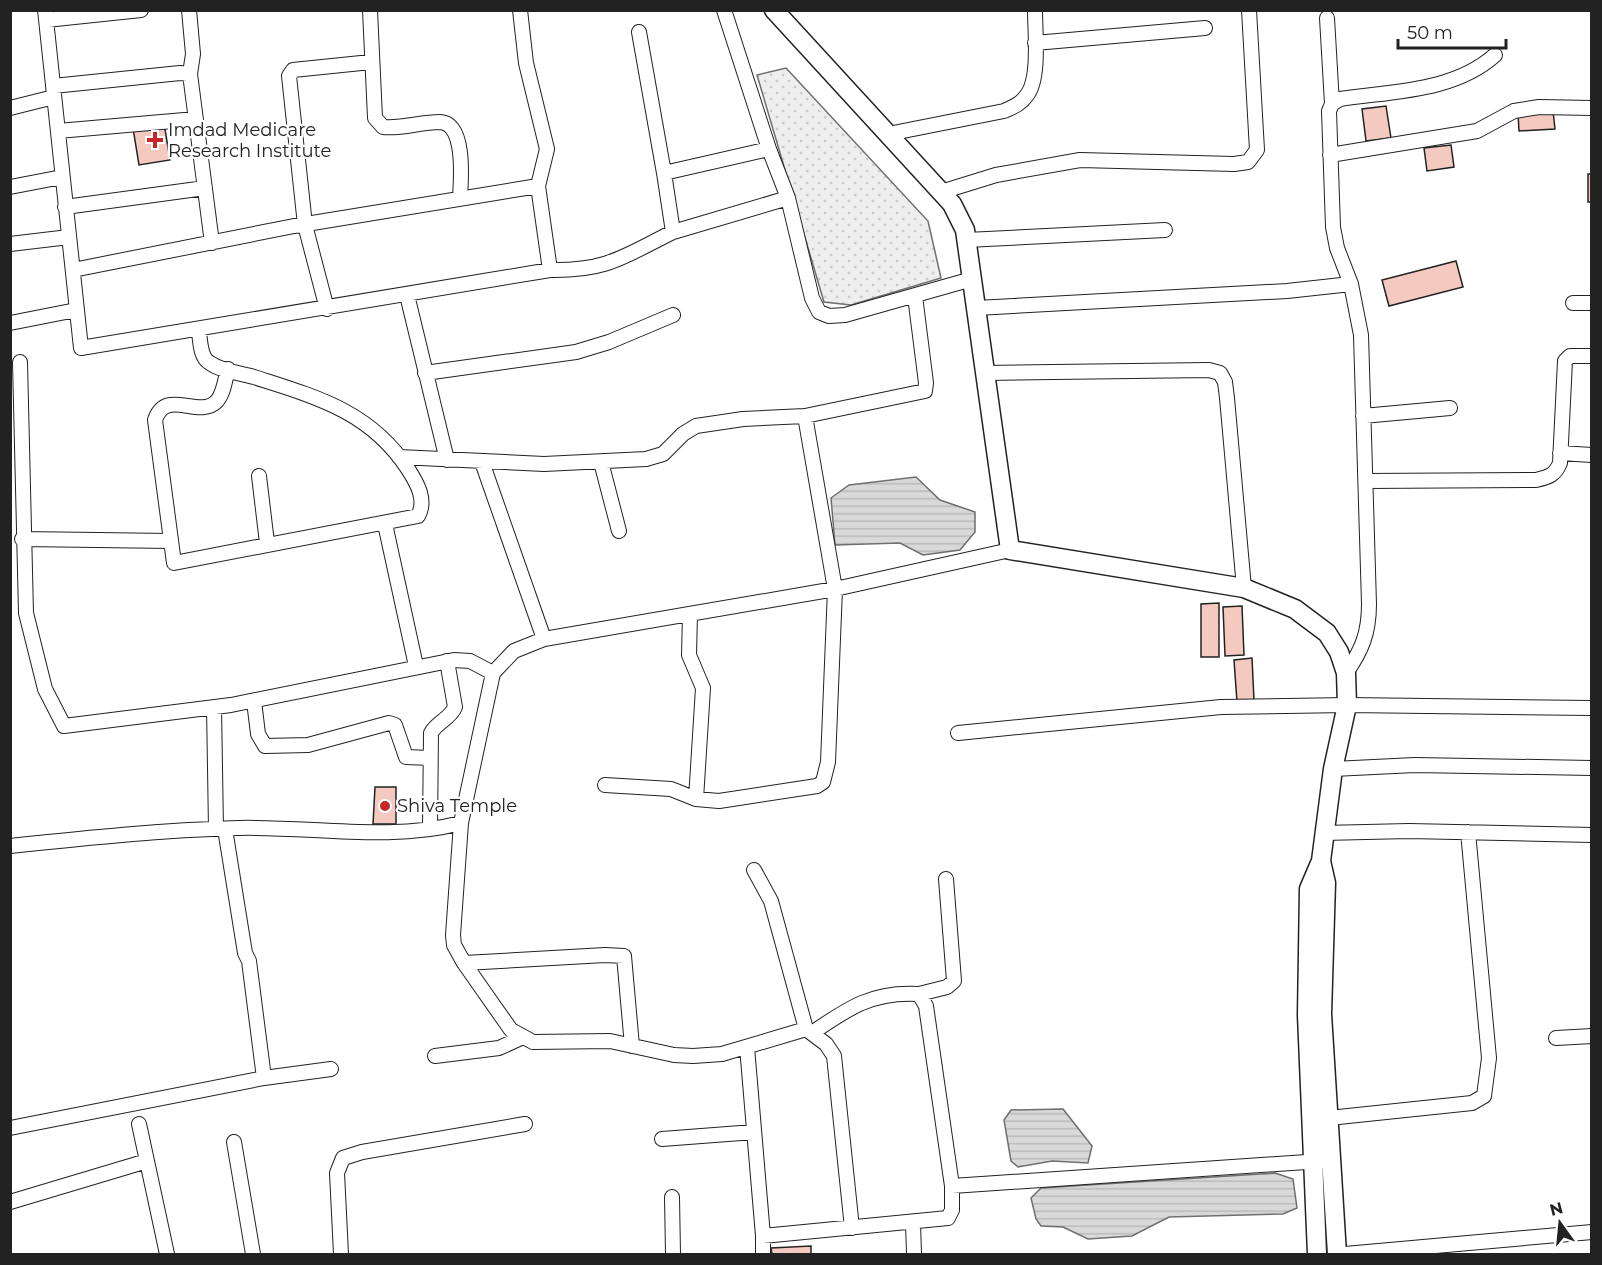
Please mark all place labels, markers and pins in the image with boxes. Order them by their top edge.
place label: Imdad Medicare Research Institute [168,119,332,162]
marker: Imdad Medicare Research Institute [146,131,164,149]
place label: Shiva Temple [397,795,517,817]
marker: Shiva Temple [378,799,392,813]

